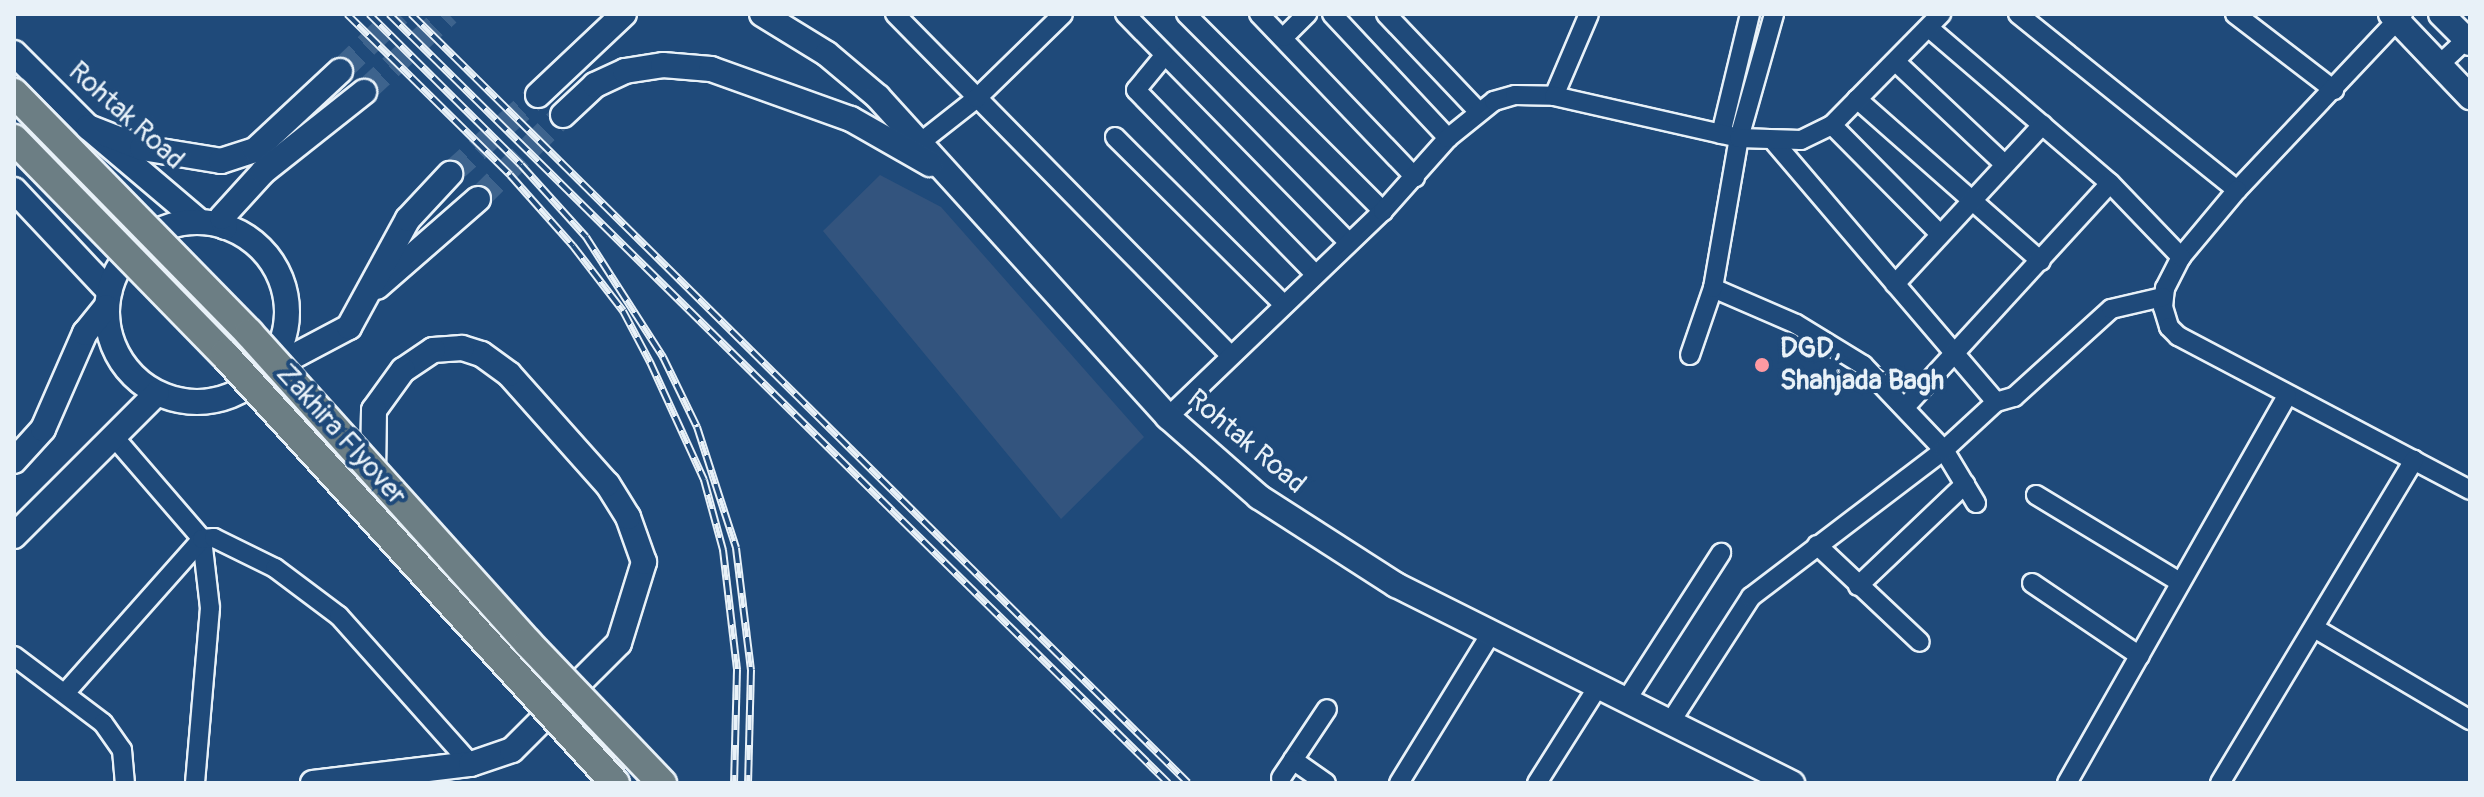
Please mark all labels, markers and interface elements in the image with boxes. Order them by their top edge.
street label: Rohtak Road [61,55,191,177]
place label: DGD, Shahjada Bagh [1780,332,1944,398]
marker: DGD, Shahjada Bagh [1751,354,1773,376]
street label: Zakhira Flyover [269,358,413,512]
street label: Rohtak Road [1180,383,1312,501]

